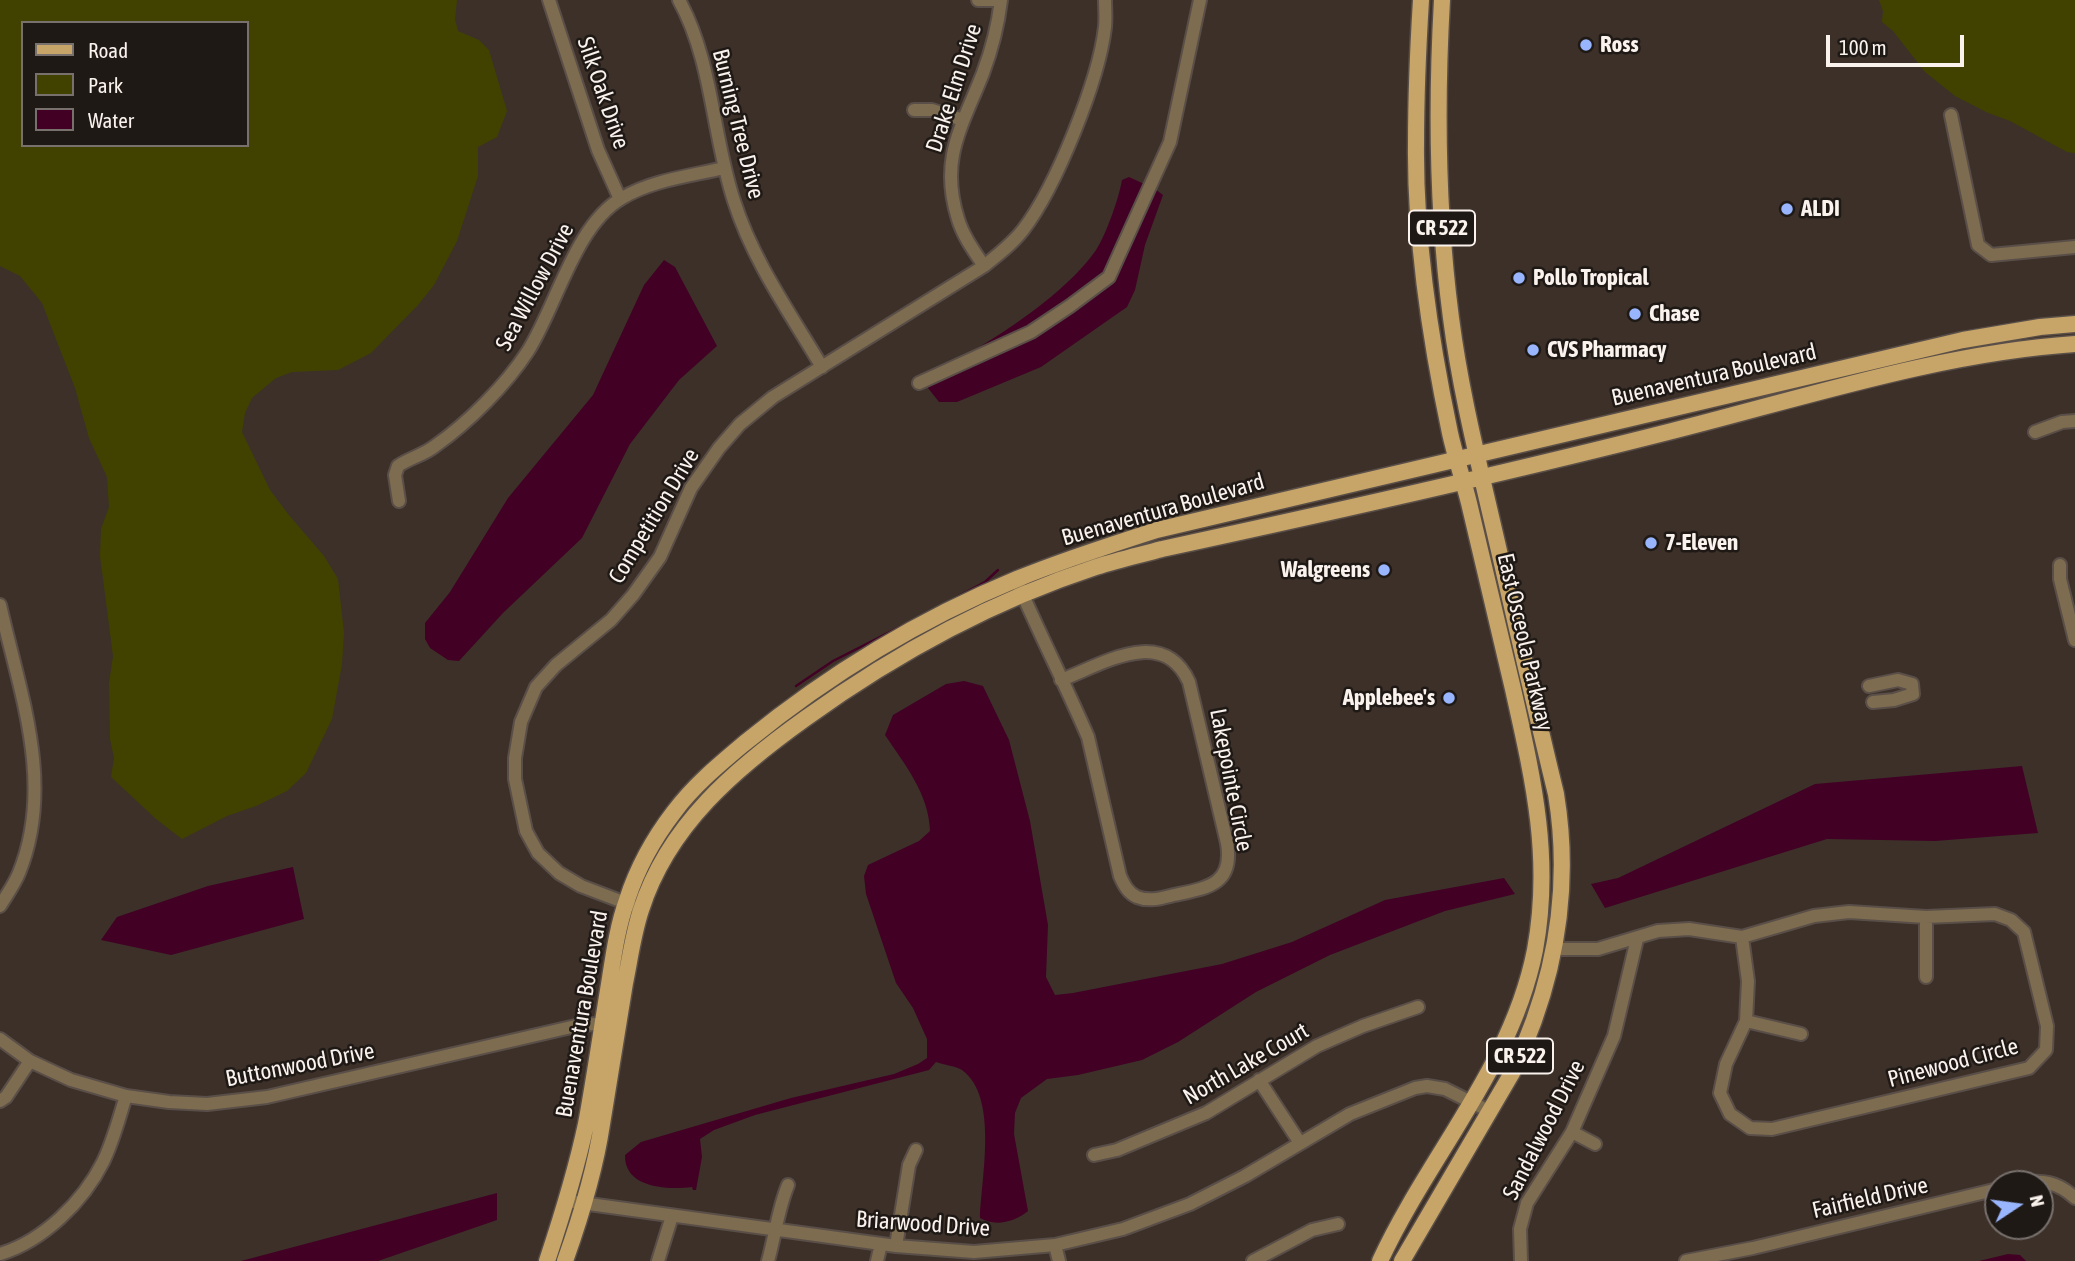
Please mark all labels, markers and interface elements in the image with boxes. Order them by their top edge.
street label: Drake Elm Drive [920,20,988,156]
legend [21,21,248,147]
scale bar [1830,21,1968,65]
place label: Ross [1600,31,1639,59]
street label: Silk Oak Drive [571,33,635,153]
text: 100 m [1839,35,1887,59]
marker: Ross [1578,37,1594,53]
text: Road [88,38,128,62]
street label: Burning Tree Drive [706,46,770,202]
text: Park [88,73,123,97]
text: Water [88,108,134,132]
place label: ALDI [1801,195,1840,223]
marker: ALDI [1779,201,1795,217]
road number: CR 522 [1409,210,1475,246]
street label: Sea Willow Drive [490,219,580,355]
place label: Pollo Tropical [1533,264,1649,292]
marker: Pollo Tropical [1511,270,1527,286]
place label: Chase [1649,300,1700,328]
marker: Chase [1627,306,1643,322]
place label: CVS Pharmacy [1547,336,1667,364]
street label: Buenaventura Boulevard [1609,338,1819,412]
marker: CVS Pharmacy [1525,342,1541,358]
street label: Competition Drive [603,443,705,589]
street label: Buenaventura Boulevard [1058,468,1268,552]
place label: 7-Eleven [1665,529,1738,557]
marker: 7-Eleven [1643,535,1659,551]
street label: East Osceola Parkway [1491,550,1559,734]
place label: Walgreens [1281,556,1370,584]
marker: Walgreens [1376,562,1392,578]
place label: Applebee's [1343,684,1435,712]
marker: Applebee's [1441,690,1457,706]
street label: Lakepointe Circle [1204,706,1258,854]
street label: Buenaventura Boulevard [550,908,614,1120]
street label: North Lake Court [1178,1017,1314,1111]
street label: Pinewood Circle [1885,1032,2021,1094]
street label: Buttonwood Drive [223,1037,377,1093]
road number: CR 522 [1487,1038,1553,1074]
street label: Sandalwood Drive [1497,1056,1591,1204]
north arrow [1984,1170,2054,1240]
street label: Fairfield Drive [1809,1171,1931,1225]
text: N [2026,1193,2049,1209]
street label: Briarwood Drive [855,1206,991,1242]

